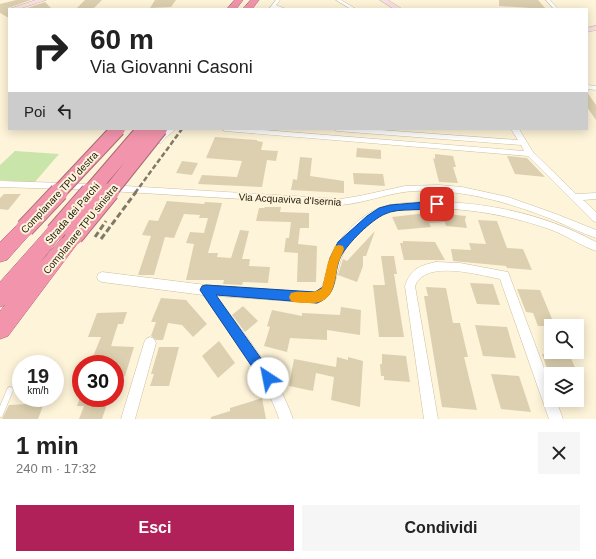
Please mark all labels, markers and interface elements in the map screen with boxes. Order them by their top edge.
icon: right [24,24,76,76]
text: 60 m [90,24,154,55]
text: Via Giovanni Casoni [90,57,253,77]
icon: left [54,100,76,122]
text: Poi [24,103,46,120]
street label: Complanare TPU destra [19,149,100,235]
street label: Strada dei Parchi [43,181,102,246]
street label: Complanare TPU sinistra [41,182,120,276]
pin [420,187,454,221]
street label: Via Acquaviva d'Isernia [238,191,342,208]
icon: arrive [426,193,448,215]
map controls [544,319,584,407]
button: search [544,319,584,359]
speed limit sign: 30 [72,355,124,407]
position arrow [247,357,289,399]
text: 19 [27,365,49,387]
button: layers [544,367,584,407]
text: km/h [27,385,49,396]
text: 1 min [16,432,79,459]
button: close [538,432,580,474]
text: 240 m · 17:32 [16,461,96,476]
button: Esci [16,505,294,551]
button: Condividi [302,505,580,551]

